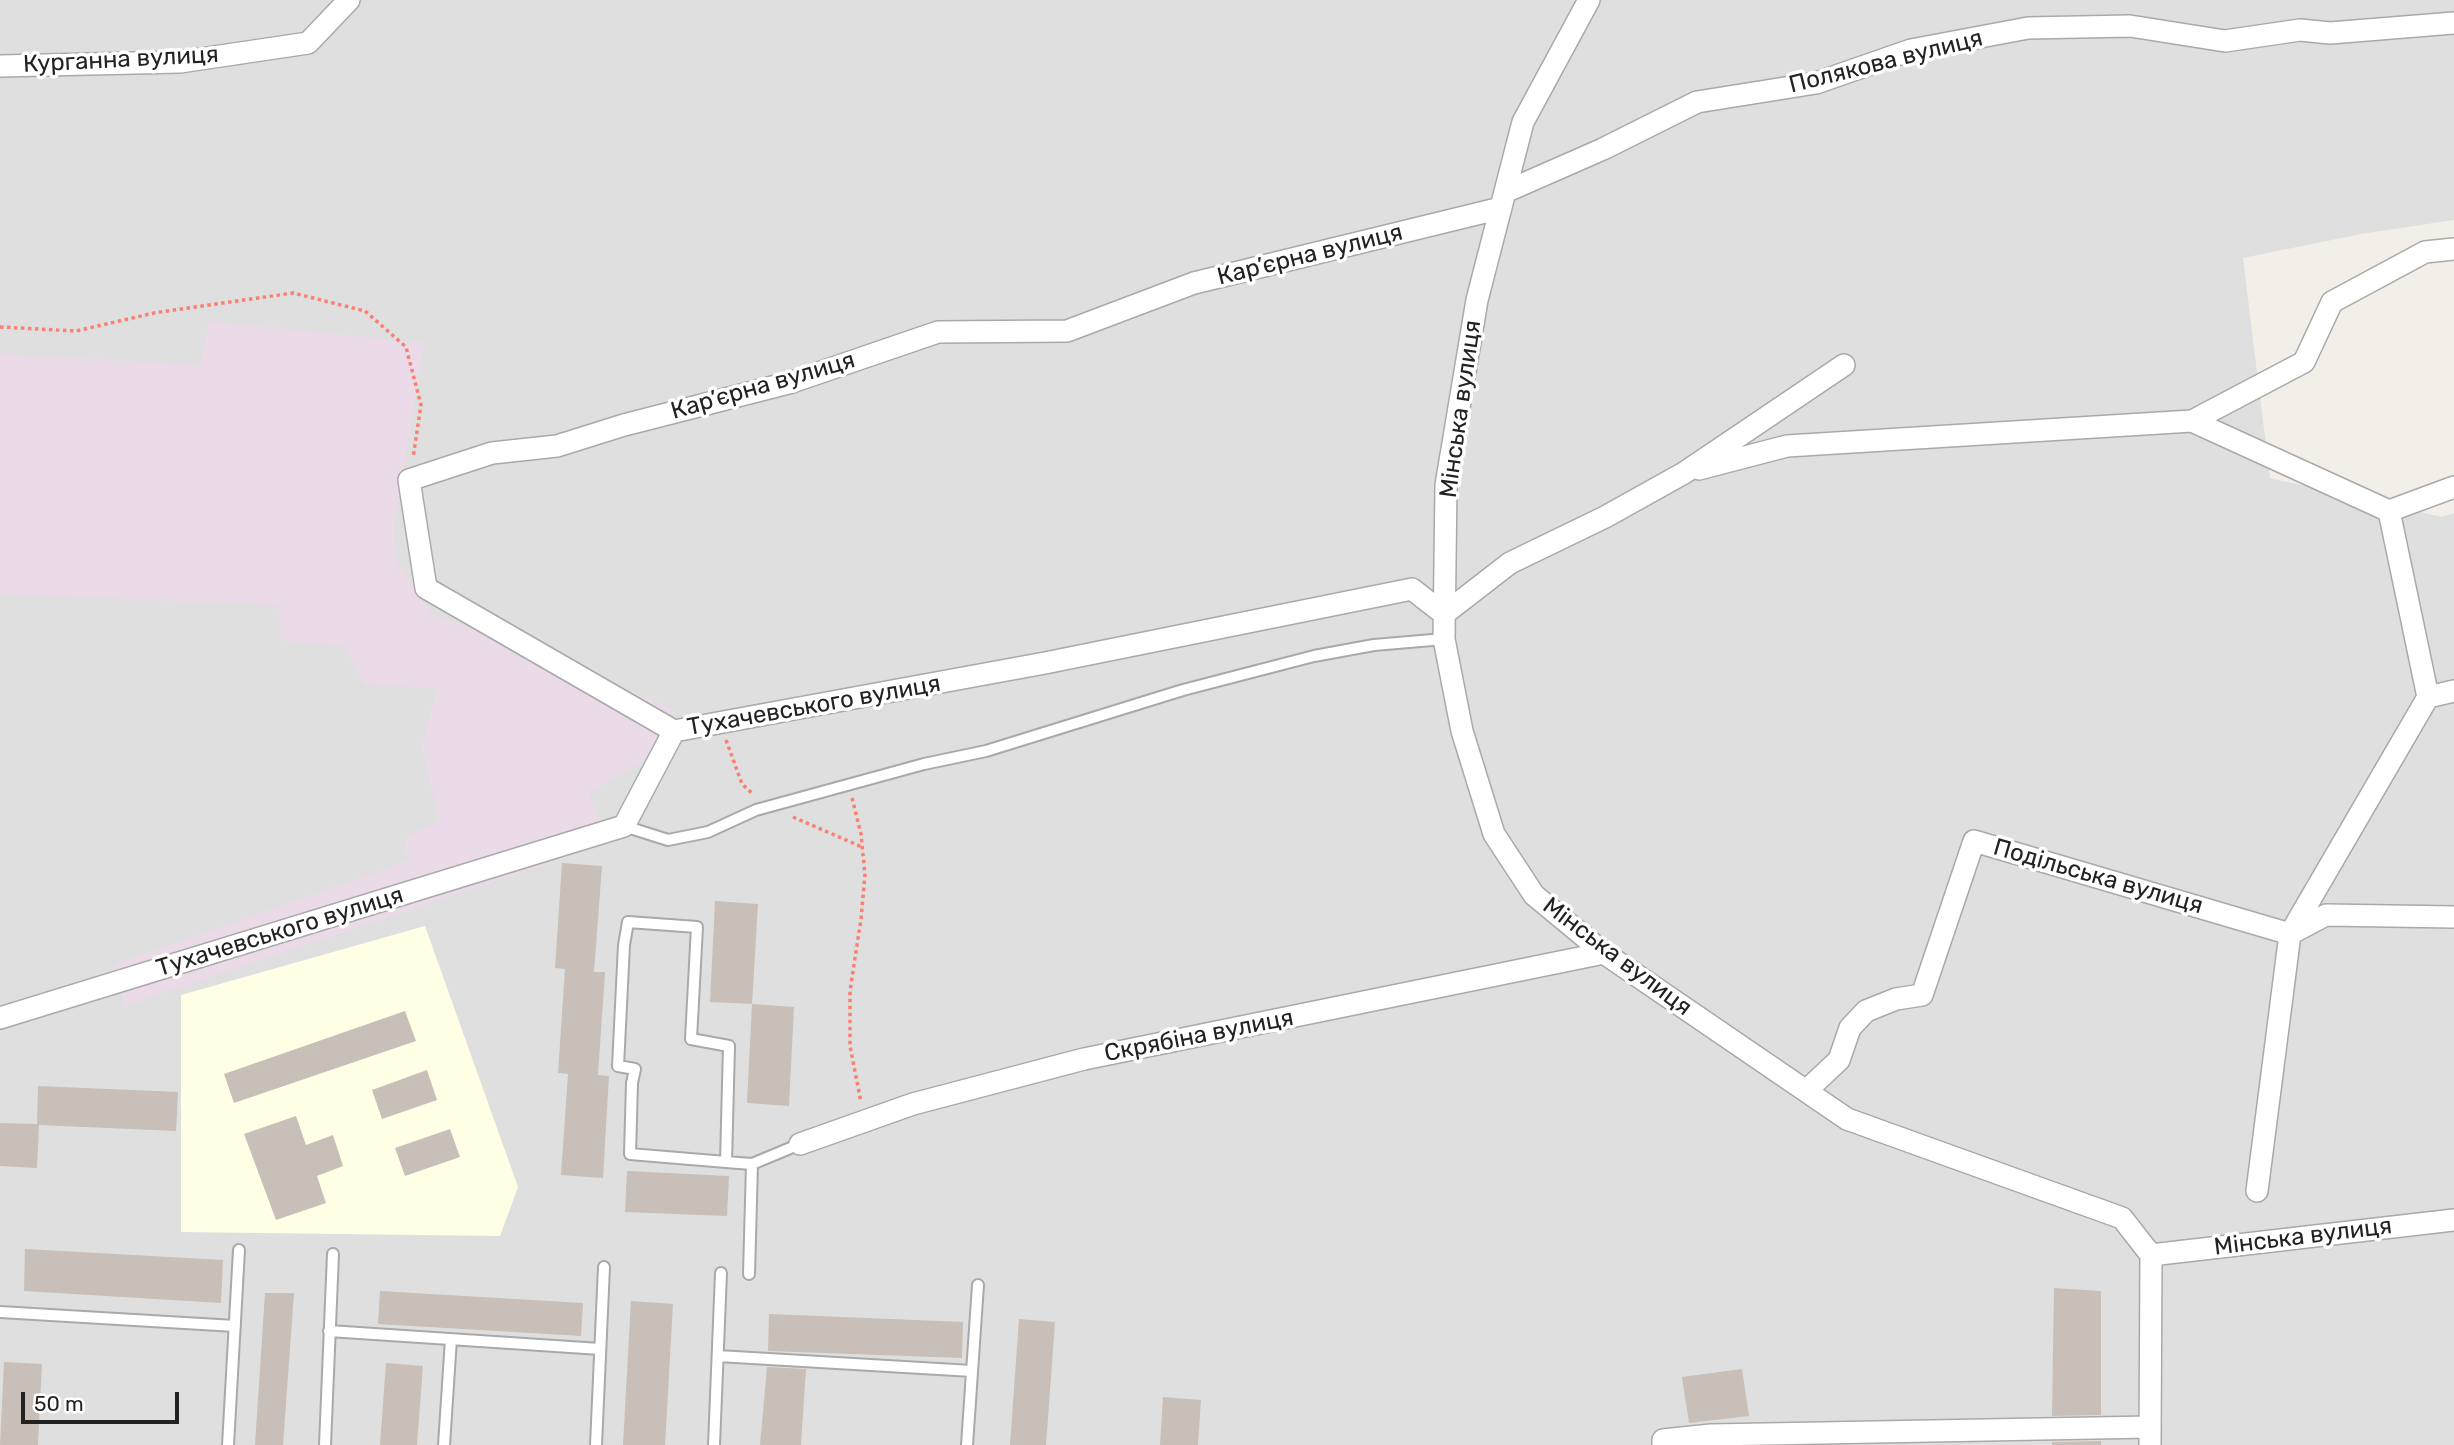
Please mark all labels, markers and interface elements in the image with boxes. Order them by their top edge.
street label: Полякова вулиця [1786,24,1986,100]
street label: Курганна вулиця [22,40,220,80]
street label: Кар’єрна вулиця [1214,218,1406,292]
street label: Мінська вулиця [1434,318,1488,500]
street label: Кар’єрна вулиця [668,346,858,426]
street label: Тухачевського вулиця [685,670,943,742]
street label: Подільська вулиця [1990,833,2206,921]
street label: Тухачевського вулиця [153,881,407,983]
street label: Мінська вулиця [1537,892,1697,1022]
street label: Скрябіна вулиця [1102,1004,1296,1068]
street label: Мінська вулиця [2212,1212,2394,1262]
scale bar [24,1378,182,1422]
text: 50 m [34,1391,84,1416]

